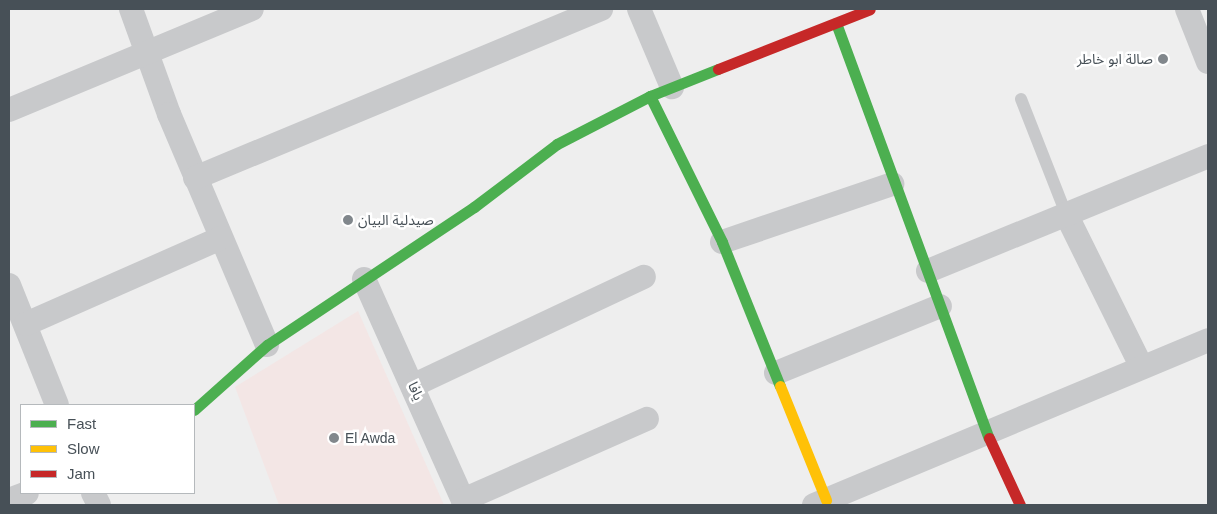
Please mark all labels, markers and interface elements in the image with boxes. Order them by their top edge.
place label: صالة ابو خاطر [1077,51,1153,67]
marker: صالة ابو خاطر [1157,53,1169,65]
place label: صيدلية البيان [358,212,434,228]
marker: صيدلية البيان [342,214,354,226]
street label: يافا [405,379,427,403]
legend [20,404,195,494]
text: Fast [67,415,96,432]
place label: El Awda [345,430,396,446]
marker: El Awda [327,431,341,445]
text: Slow [67,440,100,457]
text: Jam [67,465,95,482]

